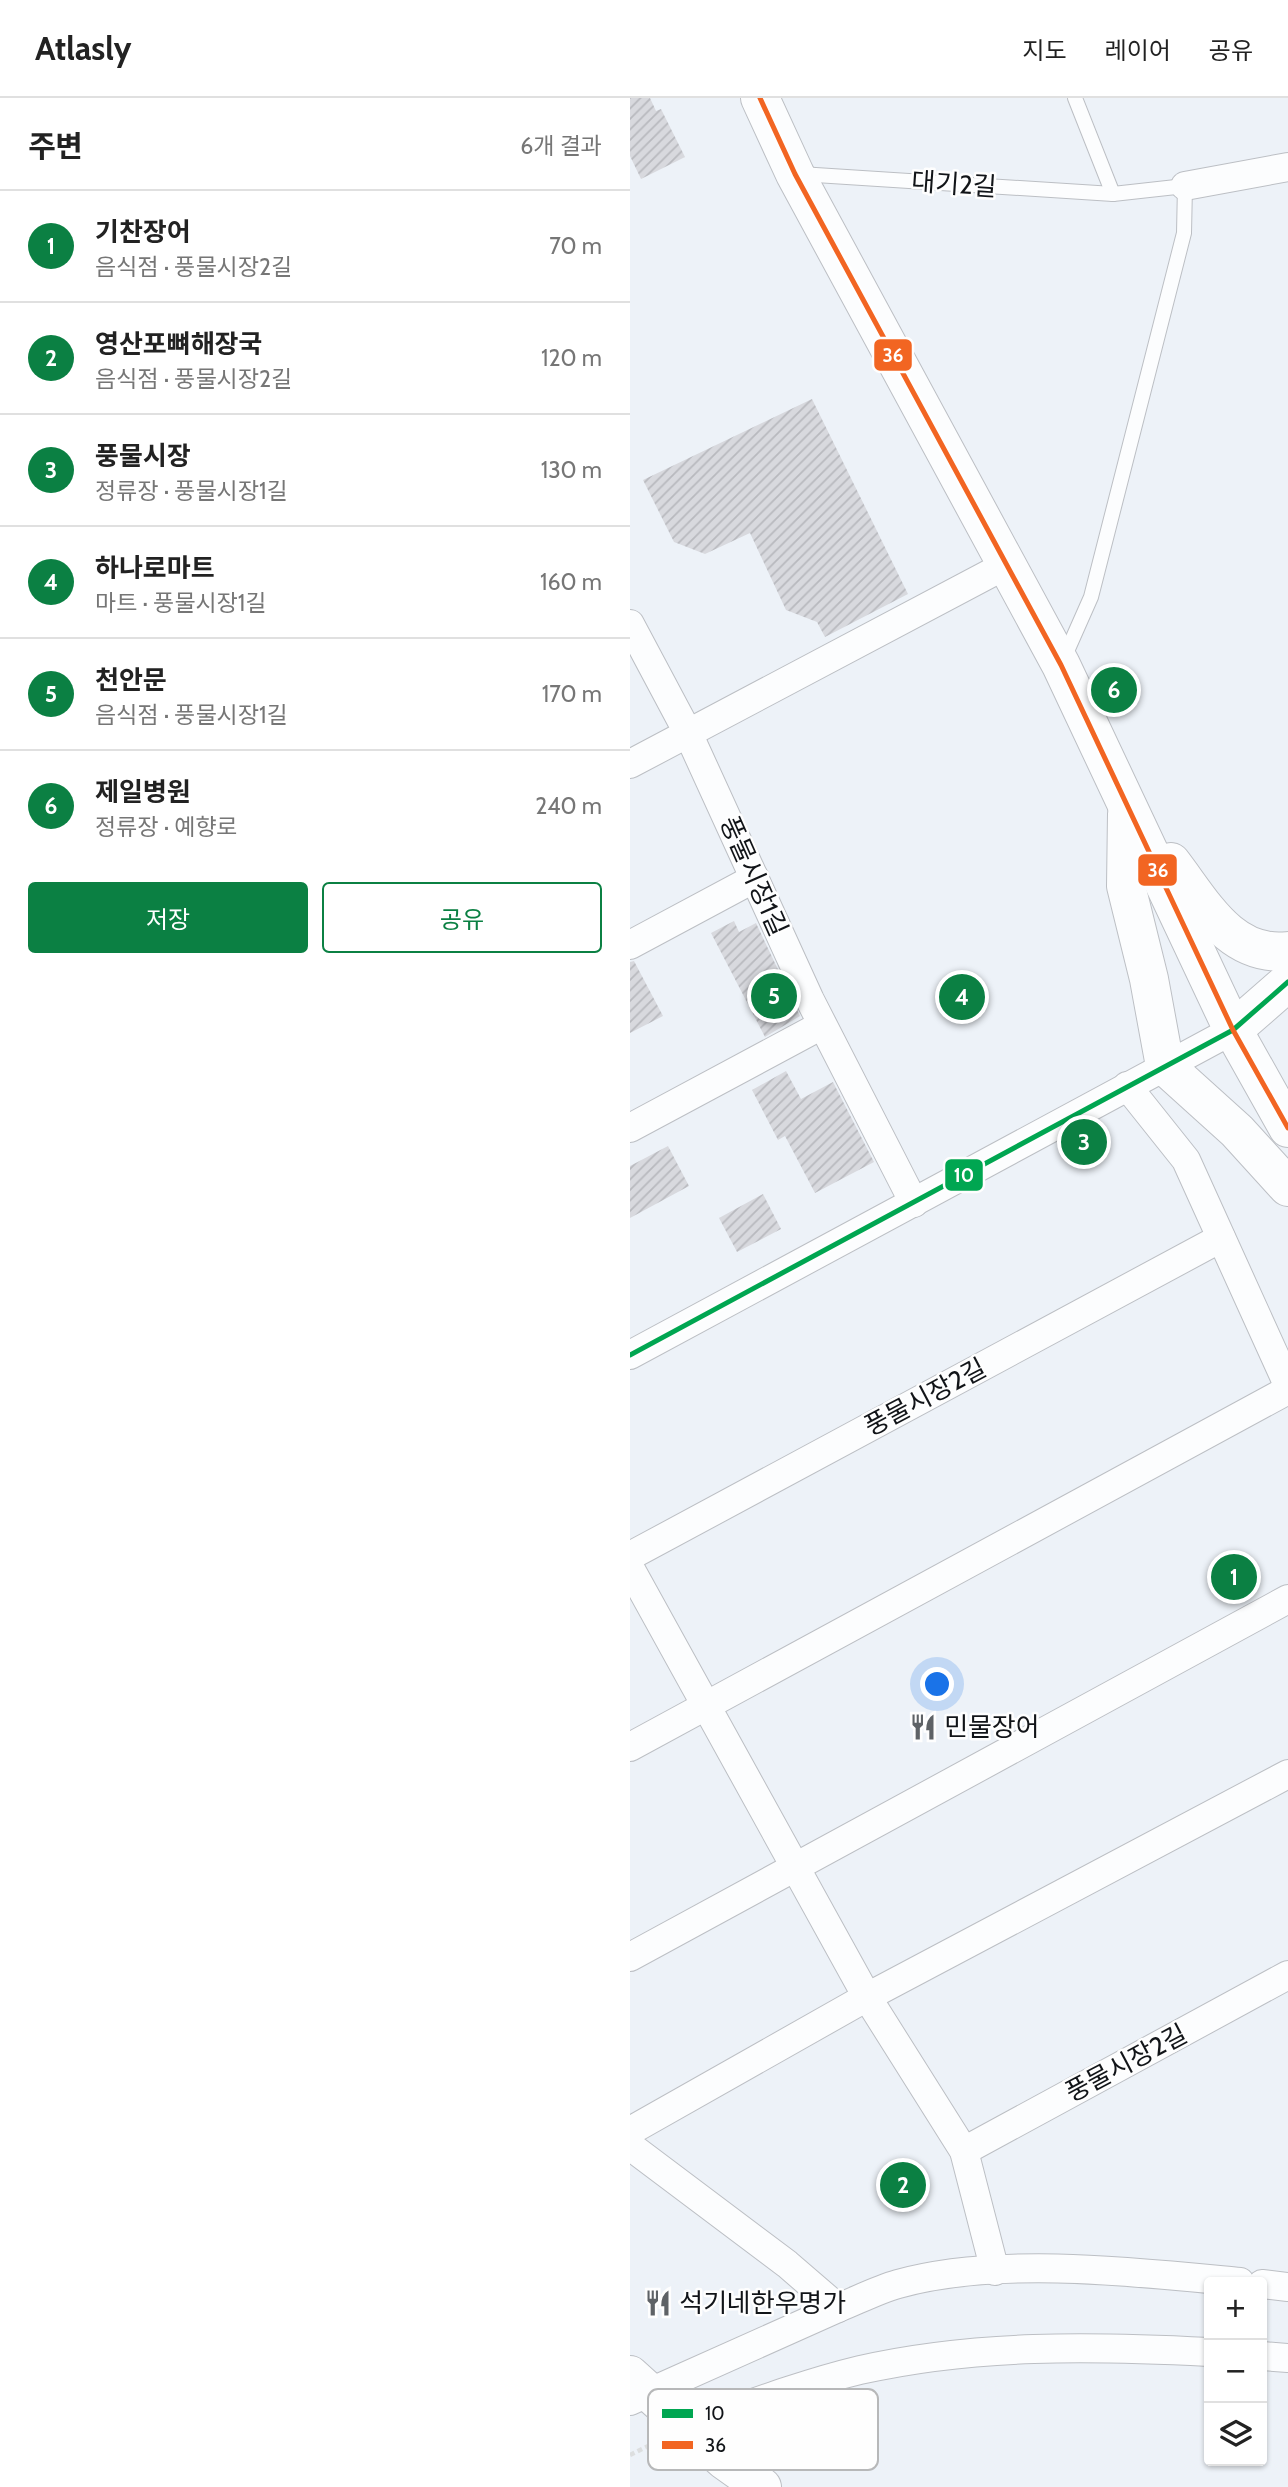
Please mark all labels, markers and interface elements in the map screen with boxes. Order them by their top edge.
text: Atlasly [35,28,132,68]
text: 지도 [1022,36,1067,65]
text: 레이어 [1105,36,1171,65]
text: 공유 [1209,36,1253,65]
text: 주변 [28,128,83,165]
text: 6개 결과 [520,132,602,160]
street label: 대기2길 [910,165,998,203]
text: 기찬장어 [95,216,191,248]
text: 1 [47,232,55,260]
text: 70 m [549,232,602,260]
text: 음식점 · 풍물시장2길 [95,253,292,281]
text: 영산포뼈해장국 [95,328,262,360]
line badge: 36 [873,338,913,372]
text: 2 [45,344,57,372]
text: 120 m [541,344,602,372]
text: 36 [883,344,903,367]
text: 음식점 · 풍물시장2길 [95,365,292,393]
text: 풍물시장 [95,440,191,472]
text: 3 [45,456,57,484]
text: 130 m [541,456,602,484]
text: 정류장 · 풍물시장1길 [95,477,288,505]
text: 하나로마트 [95,552,215,584]
text: 4 [44,568,58,596]
text: 160 m [540,568,602,596]
text: 마트 · 풍물시장1길 [95,589,266,617]
text: 천안문 [95,664,167,696]
pin: 6 [1091,664,1137,716]
text: 5 [45,680,57,708]
text: 170 m [542,680,602,708]
text: 음식점 · 풍물시장1길 [95,701,288,729]
text: 제일병원 [95,776,191,808]
text: 6 [45,792,57,820]
text: 240 m [535,792,602,820]
street label: 풍물시장1길 [713,811,795,941]
text: 정류장 · 예향로 [95,813,238,841]
line badge: 36 [1137,853,1178,887]
text: 36 [1148,859,1168,882]
button: 저장 [28,882,308,953]
button: 공유 [322,882,602,953]
pin: 5 [751,970,797,1022]
pin: 4 [939,971,985,1023]
pin: 3 [1061,1116,1107,1168]
line badge: 10 [944,1158,984,1192]
text: 10 [954,1164,974,1187]
street label: 풍물시장2길 [859,1352,991,1442]
pin: 1 [1211,1551,1257,1603]
your location [920,1667,954,1701]
place label: 민물장어 [944,1711,1040,1743]
restaurant icon: 민물장어 [908,1712,938,1742]
street label: 풍물시장2길 [1060,2018,1192,2108]
pin: 2 [880,2159,926,2211]
map controls [1204,2277,1267,2466]
button: + [1204,2277,1267,2340]
place label: 석기네한우명가 [679,2287,846,2319]
restaurant icon: 석기네한우명가 [643,2288,673,2318]
button: − [1204,2340,1267,2403]
legend [648,2389,878,2470]
text: 10 [705,2402,724,2425]
button: layers [1204,2403,1267,2466]
text: 36 [705,2434,726,2457]

